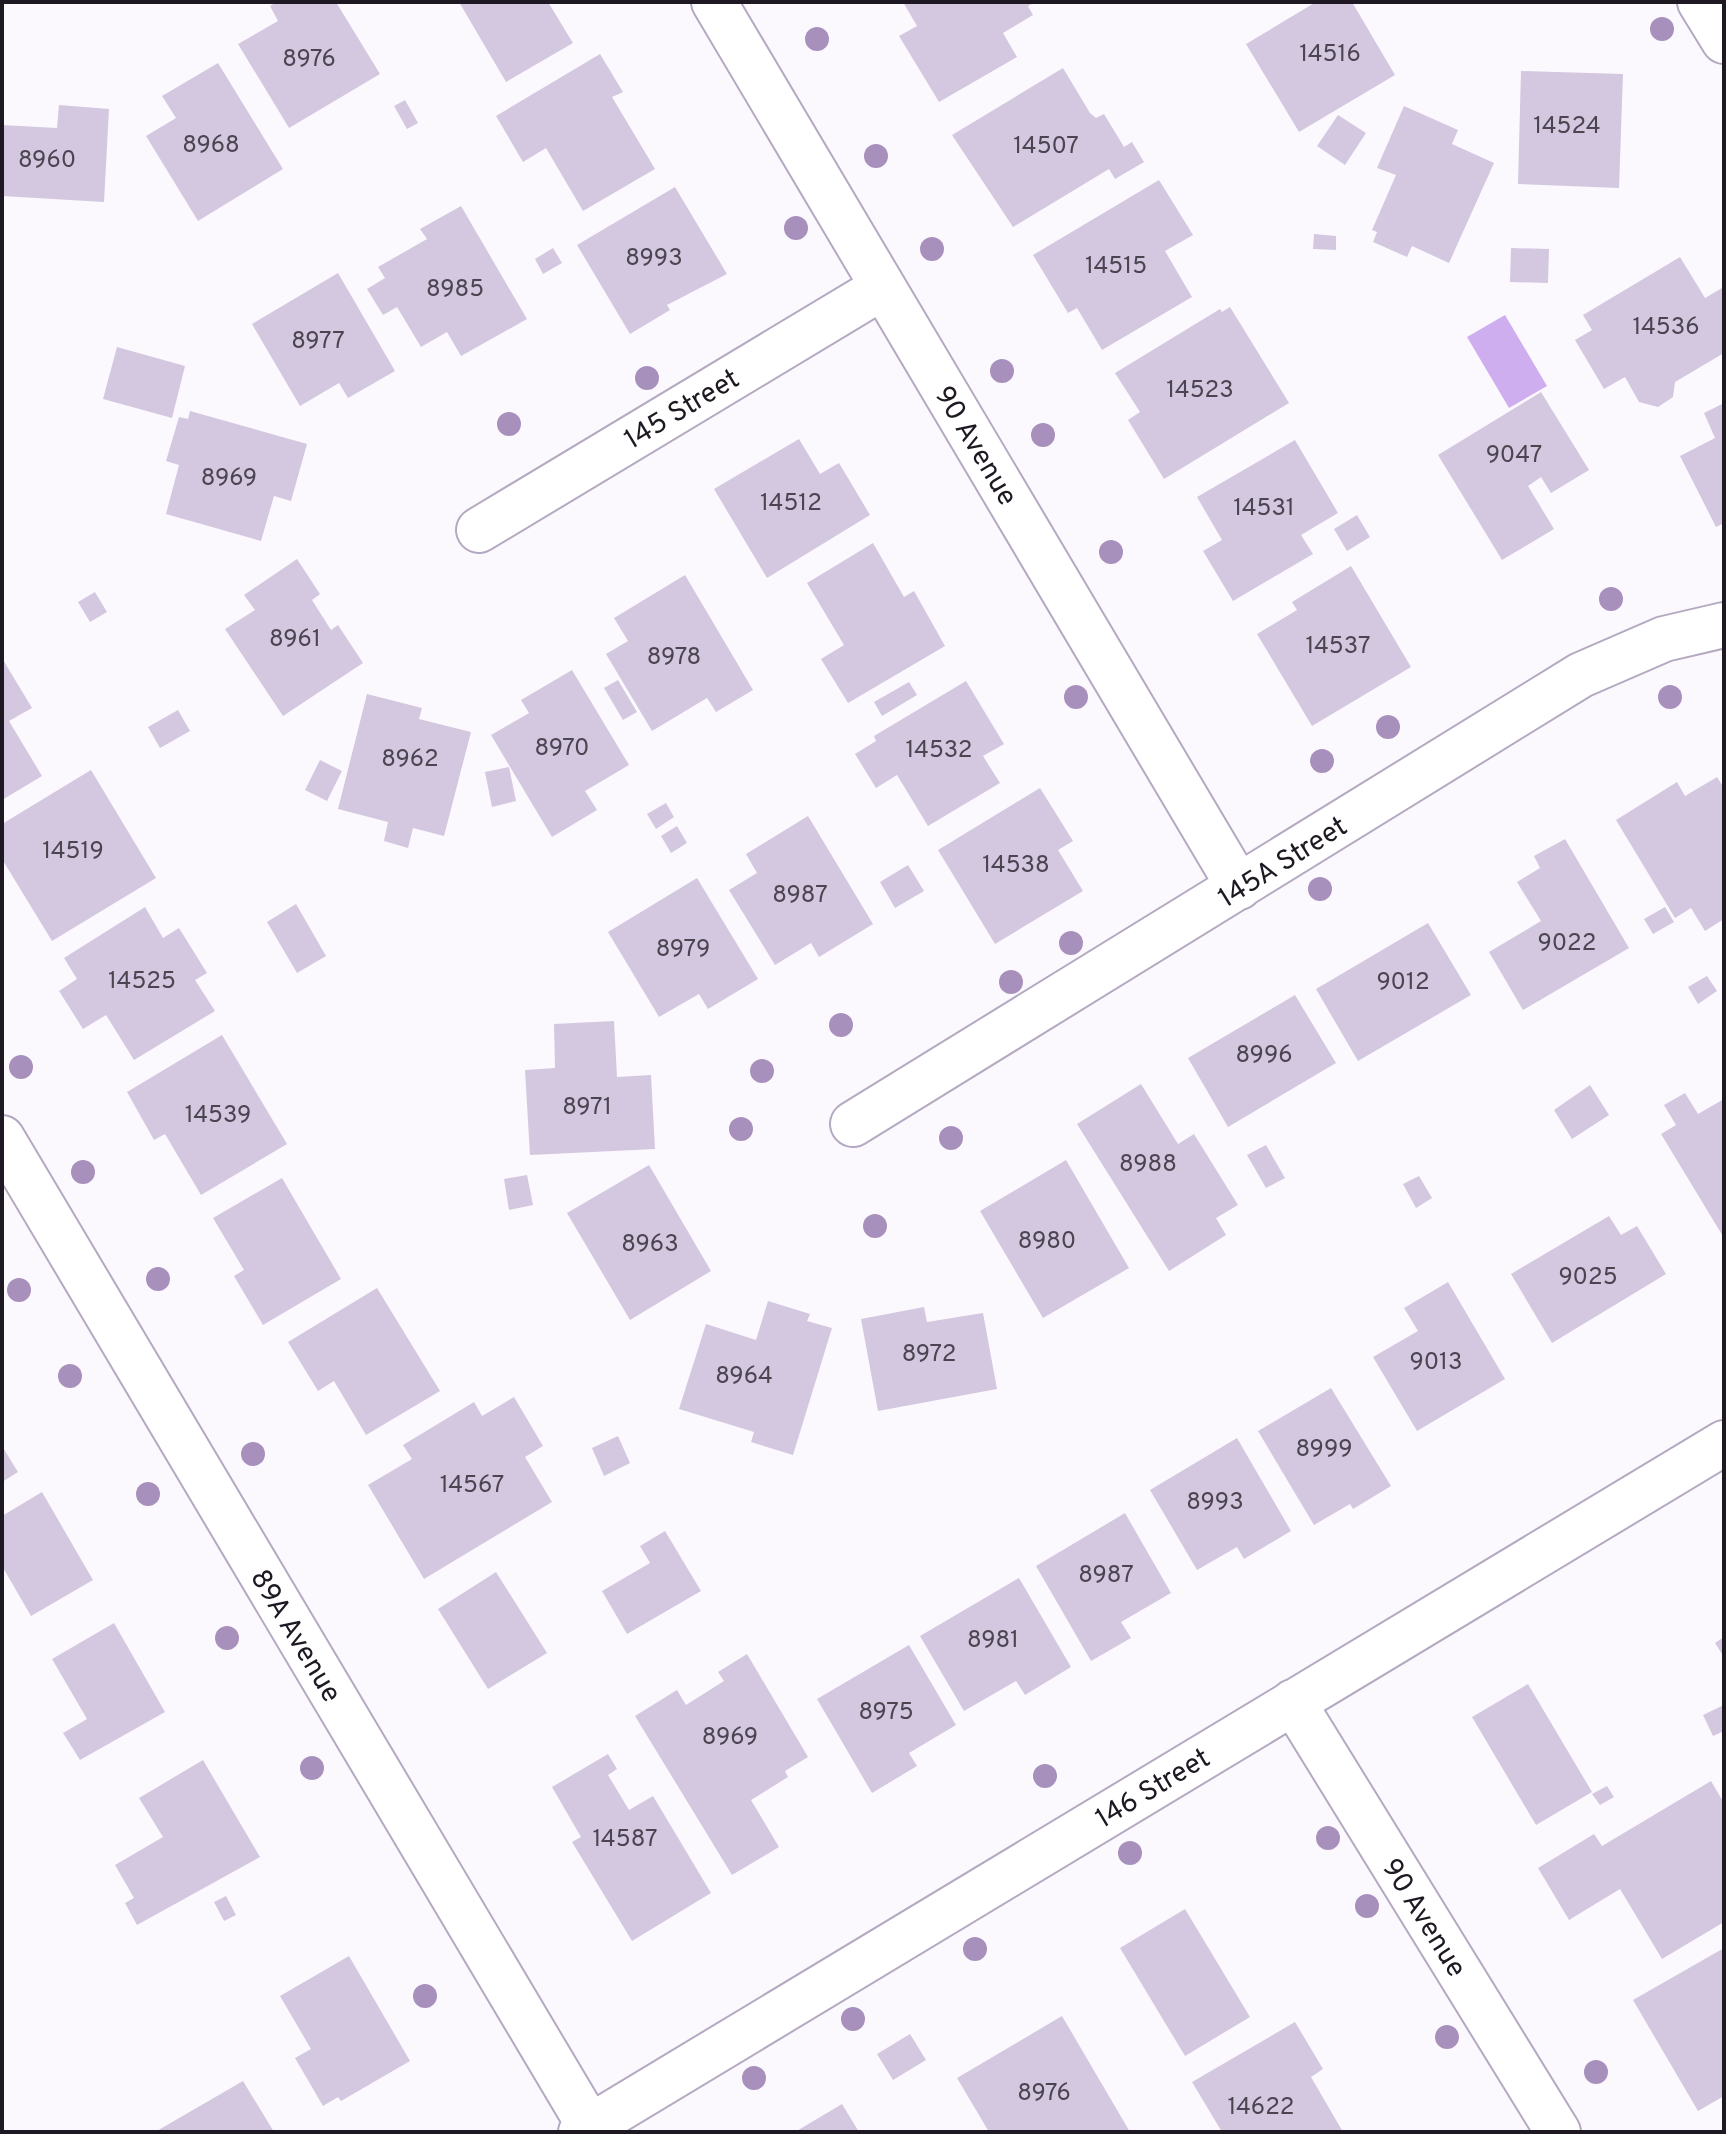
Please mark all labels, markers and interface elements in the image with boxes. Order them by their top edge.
house number: 14516 [1299,40,1361,70]
house number: 8976 [282,45,336,75]
house number: 14524 [1533,112,1601,142]
house number: 8968 [182,131,240,161]
house number: 14507 [1013,132,1079,162]
house number: 8960 [18,146,76,176]
house number: 8993 [625,244,683,274]
house number: 14515 [1085,252,1147,282]
house number: 8985 [426,275,484,305]
house number: 14536 [1632,313,1700,343]
house number: 8977 [291,327,345,357]
street label: 145 Street [618,362,747,459]
house number: 14523 [1166,376,1234,406]
street label: 90 Avenue [925,380,1024,513]
house number: 9047 [1486,441,1542,471]
house number: 8969 [201,464,257,494]
house number: 14512 [760,489,822,519]
house number: 14531 [1233,494,1295,524]
house number: 8961 [269,625,321,655]
house number: 14537 [1305,632,1371,662]
house number: 8978 [647,643,701,673]
house number: 8970 [534,734,590,764]
house number: 14532 [906,736,972,766]
house number: 8962 [381,745,439,775]
street label: 145A Street [1212,810,1355,917]
house number: 14519 [42,837,104,867]
house number: 14538 [982,851,1050,881]
house number: 8987 [772,881,828,911]
house number: 9022 [1538,929,1596,959]
house number: 8979 [656,935,710,965]
house number: 14525 [108,967,176,997]
house number: 9012 [1376,968,1430,998]
house number: 8996 [1235,1041,1293,1071]
house number: 8971 [562,1093,612,1123]
house number: 14539 [185,1101,251,1131]
house number: 8988 [1119,1150,1177,1180]
house number: 8980 [1018,1227,1076,1257]
house number: 8963 [621,1230,679,1260]
house number: 9025 [1558,1263,1618,1293]
house number: 8972 [902,1340,956,1370]
house number: 9013 [1410,1348,1462,1378]
house number: 8964 [715,1362,773,1392]
house number: 8999 [1295,1435,1353,1465]
house number: 14567 [440,1471,504,1501]
house number: 8993 [1186,1488,1244,1518]
house number: 8987 [1078,1561,1134,1591]
street label: 89A Avenue [241,1563,348,1710]
house number: 8981 [967,1626,1019,1656]
house number: 8975 [858,1698,914,1728]
house number: 8969 [702,1723,758,1753]
street label: 146 Street [1090,1741,1218,1838]
house number: 14587 [592,1825,658,1855]
street label: 90 Avenue [1372,1852,1473,1985]
house number: 8976 [1017,2079,1071,2109]
house number: 14622 [1227,2093,1295,2123]

